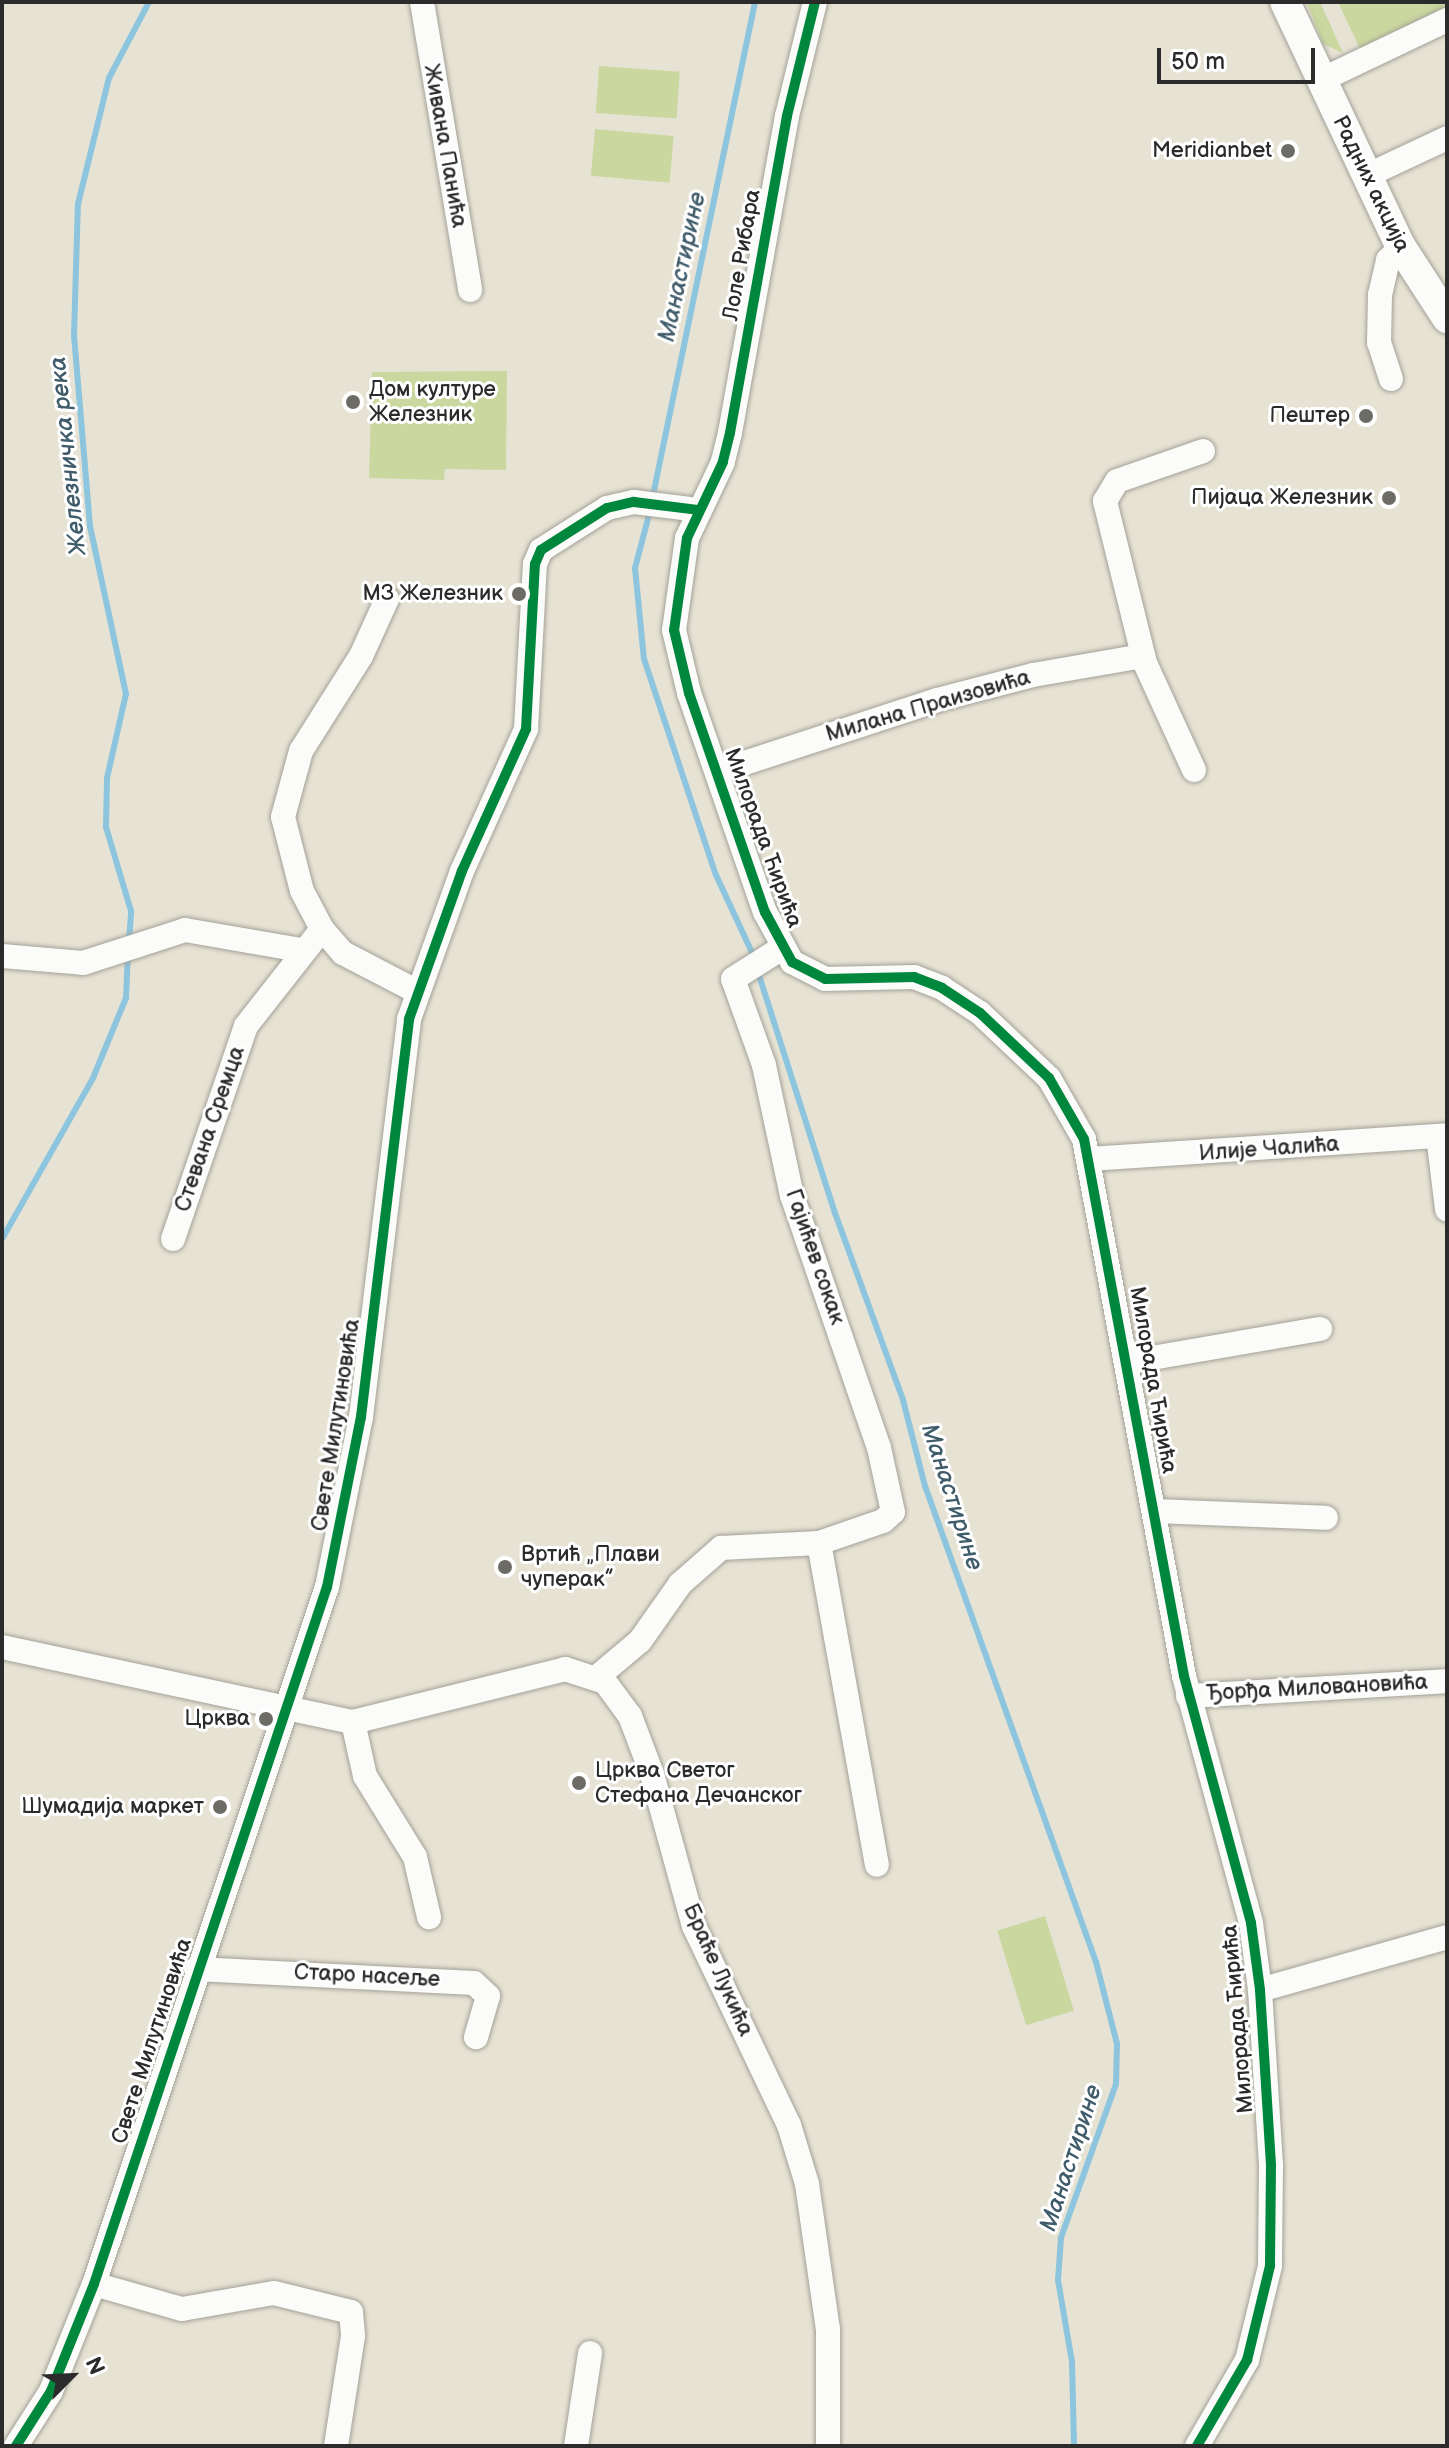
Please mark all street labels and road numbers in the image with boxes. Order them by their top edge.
street label: Живана Панића [418,62,472,230]
street label: Радних акција [1327,111,1415,257]
street label: Лоле Рибара [717,187,767,323]
street label: Милана Праизовића [823,664,1033,748]
street label: Милорада Ћирића [718,745,808,931]
street label: Стевана Сремца [169,1043,251,1215]
street label: Илије Чалића [1198,1131,1340,1167]
street label: Гајићев сокак [779,1186,851,1328]
street label: Милорада Ћирића [1124,1285,1182,1475]
street label: Свете Милутиновића [306,1317,366,1533]
street label: Ђорђа Миловановића [1205,1669,1429,1707]
street label: Браће Лукића [677,1900,759,2040]
street label: Милорада Ћирића [1217,1924,1259,2114]
street label: Свете Милутиновића [106,1935,198,2147]
street label: Старо насеље [293,1959,441,1993]

